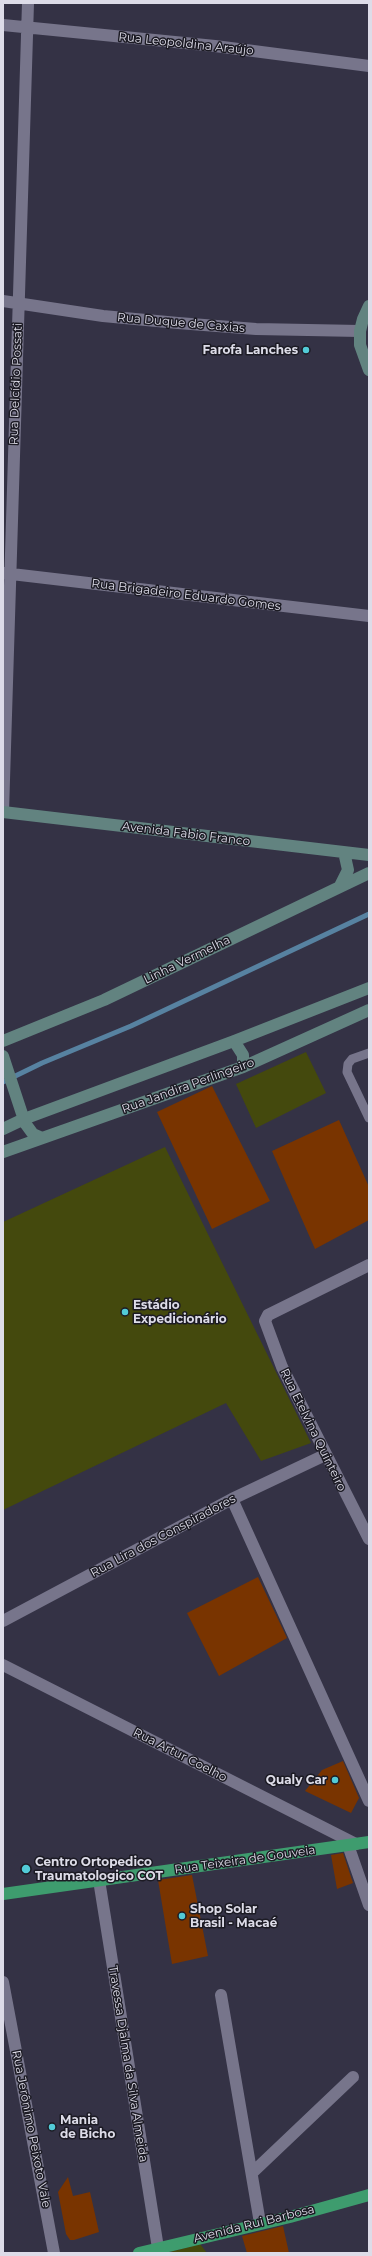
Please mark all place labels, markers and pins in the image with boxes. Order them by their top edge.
place label: Farofa Lanches [202,343,298,357]
marker: Farofa Lanches [301,345,311,355]
place label: Estádio Expedicionário [133,1298,227,1326]
marker: Estádio Expedicionário [120,1307,130,1317]
place label: Qualy Car [266,1773,327,1787]
marker: Qualy Car [330,1775,340,1785]
place label: Centro Ortopedico Traumatologico COT [35,1855,163,1883]
marker: Centro Ortopedico Traumatologico COT [20,1863,32,1875]
place label: Shop Solar Brasil - Macaé [190,1902,277,1930]
marker: Shop Solar Brasil - Macaé [177,1911,187,1921]
place label: Mania de Bicho [60,2113,115,2141]
marker: Mania de Bicho [47,2122,57,2132]

